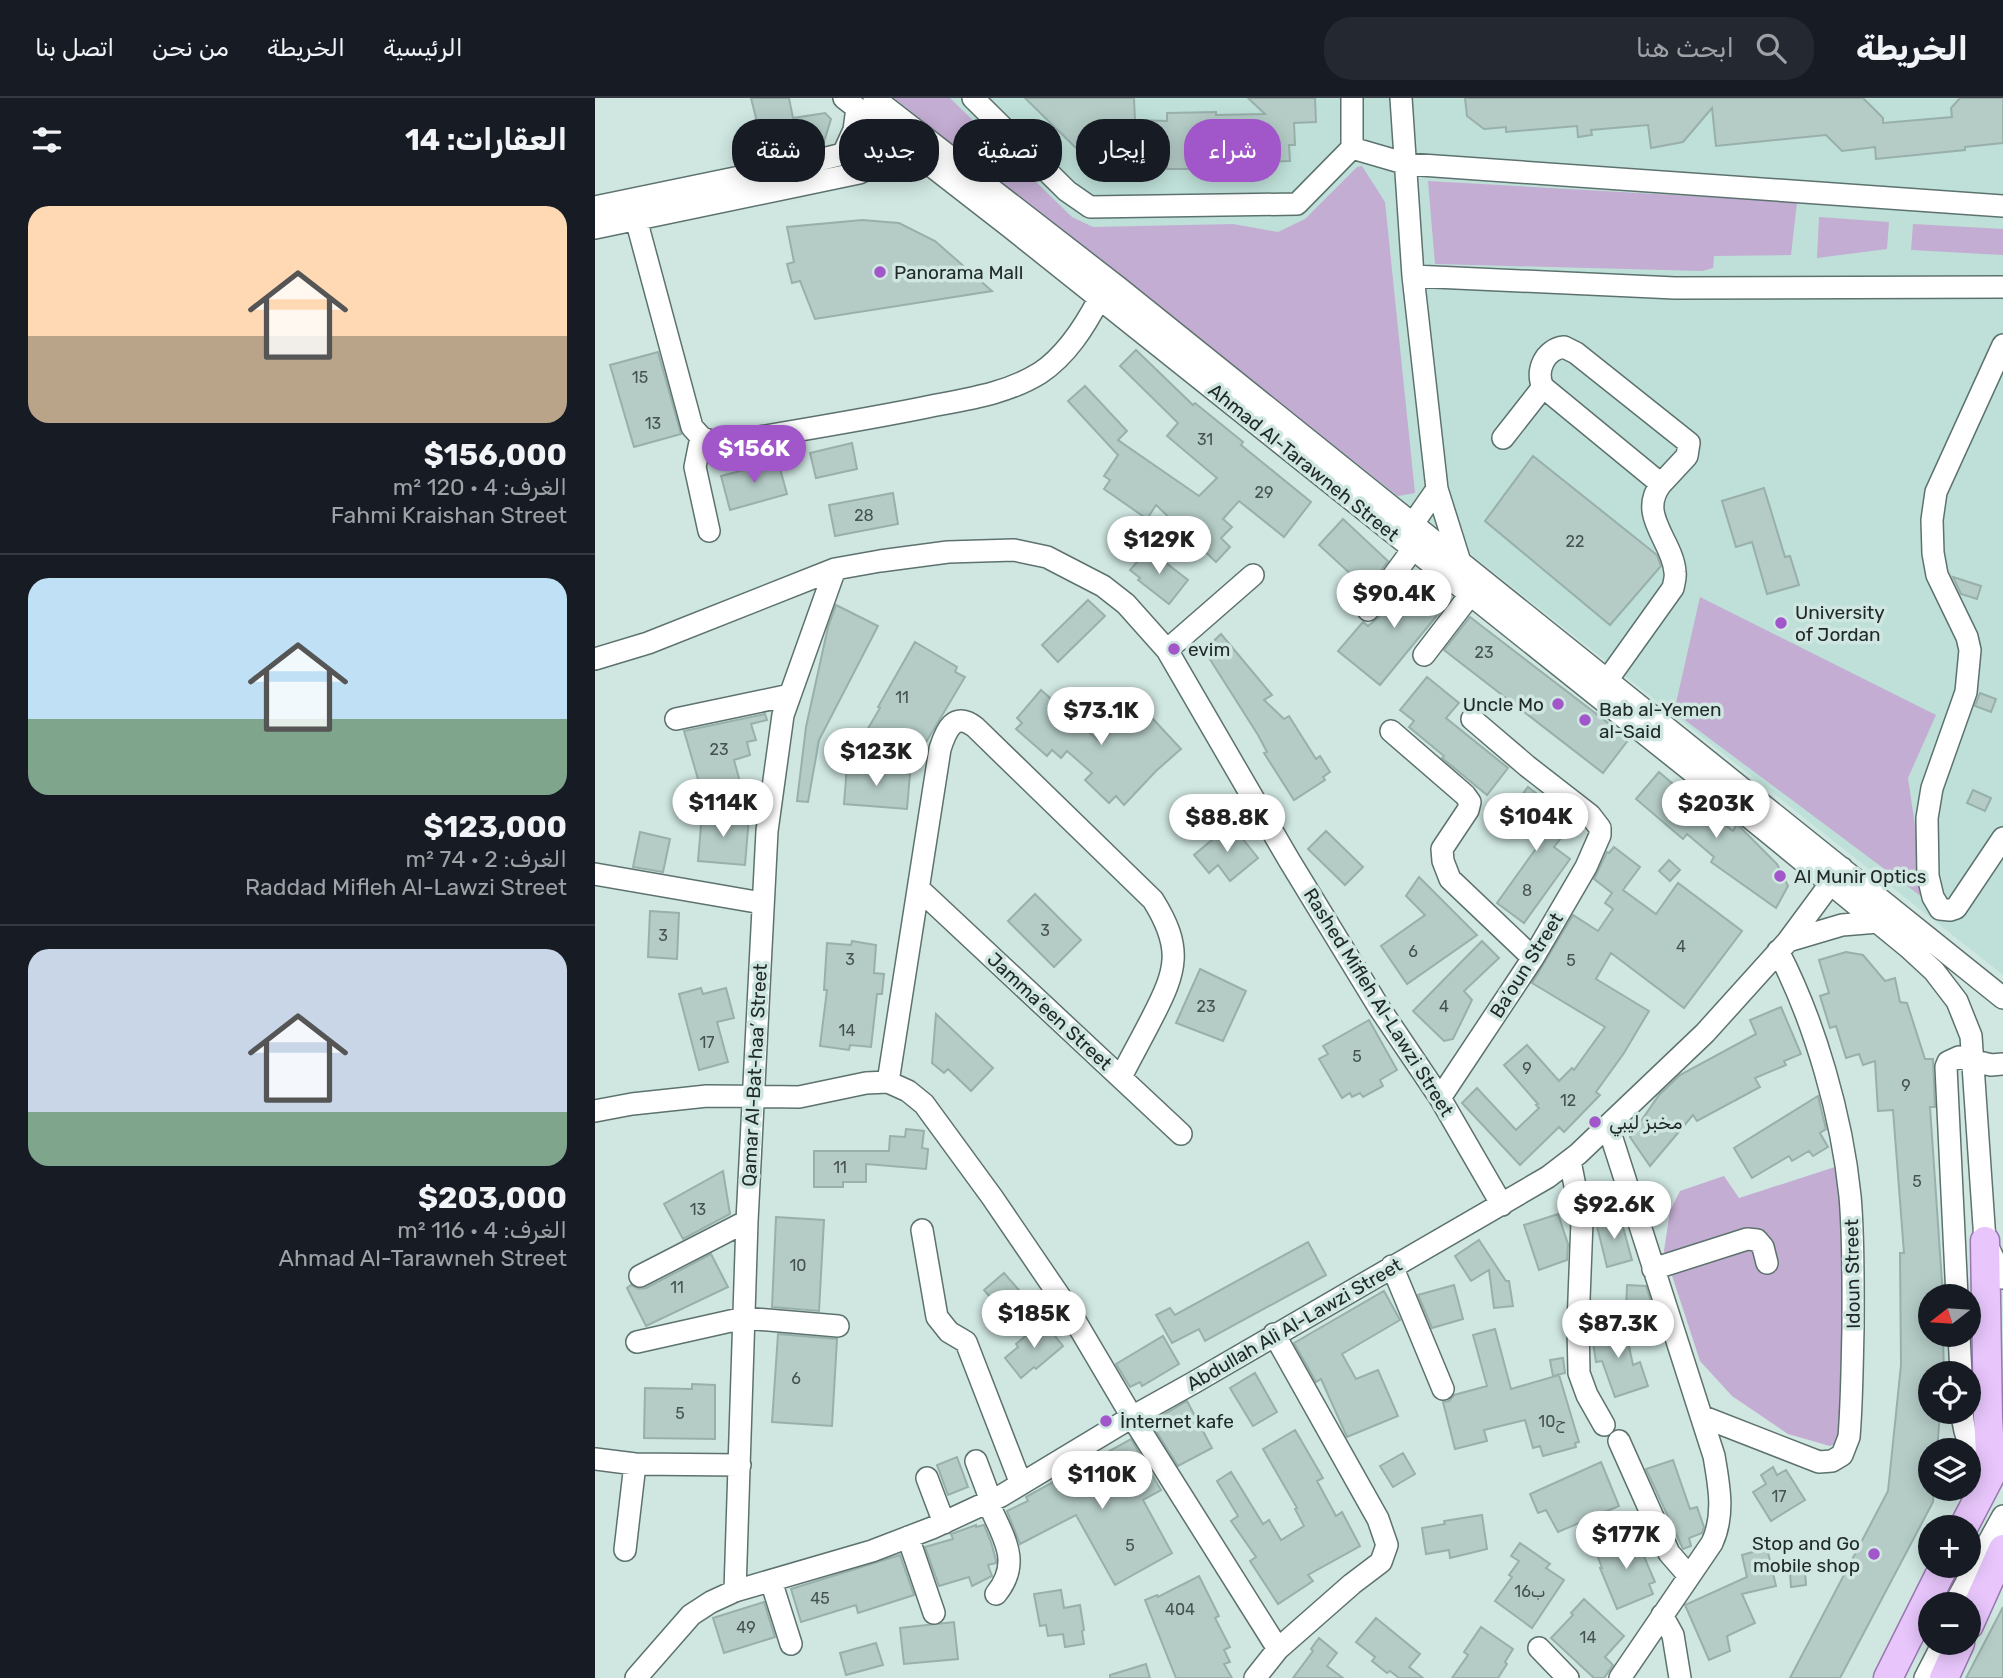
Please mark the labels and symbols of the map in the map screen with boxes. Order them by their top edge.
place label: Panorama Mall [894,261,1023,284]
marker: Panorama Mall [872,264,888,280]
house number: 15 [632,368,648,387]
street label: Ahmad Al-Tarawneh Street [1204,378,1404,547]
house number: 13 [645,414,661,433]
pin: $156K [705,426,803,485]
house number: 31 [1197,430,1213,449]
house number: 29 [1255,483,1273,502]
house number: 28 [854,506,874,525]
pin: $129K [1110,517,1208,576]
house number: 22 [1566,532,1584,551]
pin: $90.4K [1337,570,1451,630]
place label: University of Jordan [1795,601,1885,646]
marker: University of Jordan [1773,615,1789,631]
place label: evim [1188,638,1230,661]
marker: evim [1166,641,1182,657]
house number: 23 [1474,643,1494,662]
house number: 11 [895,688,909,707]
pin: $73.1K [1044,688,1158,747]
place label: Uncle Mo [1463,693,1544,716]
marker: Uncle Mo [1550,696,1566,712]
place label: Bab al-Yemen al-Said [1599,698,1722,743]
marker: Bab al-Yemen al-Said [1577,712,1593,728]
pin: $123K [827,728,925,788]
house number: 23 [709,740,729,759]
pin: $114K [674,780,772,839]
pin: $203K [1667,780,1765,840]
pin: $88.8K [1170,794,1284,854]
pin: $104K [1487,794,1585,853]
place label: Al Munir Optics [1794,865,1926,888]
marker: Al Munir Optics [1772,868,1788,884]
house number: 8 [1522,881,1532,900]
street label: Rashed Mifleh Al-Lawzi Street [1299,884,1459,1121]
street label: Ba’oun Street [1485,908,1568,1022]
house number: 3 [1040,921,1050,940]
house number: 3 [658,926,668,945]
house number: 4 [1676,937,1686,956]
house number: 6 [1408,942,1418,961]
street label: Jamma’een Street [983,948,1117,1075]
house number: 3 [845,950,855,969]
house number: 5 [1566,951,1576,970]
street label: Qamar Al-Bat-haa’ Street [737,962,772,1187]
house number: 23 [1196,997,1216,1016]
house number: 4 [1439,997,1449,1016]
house number: 14 [839,1021,855,1040]
house number: 17 [699,1033,715,1052]
house number: 5 [1352,1047,1362,1066]
house number: 9 [1522,1059,1532,1078]
house number: 9 [1901,1076,1911,1095]
house number: 12 [1560,1091,1576,1110]
place label: مخبز ليبي [1609,1111,1683,1137]
marker: مخبز ليبي [1587,1114,1603,1130]
house number: 11 [833,1158,847,1177]
house number: 5 [1912,1172,1922,1191]
pin: $92.6K [1557,1182,1671,1241]
house number: 13 [690,1200,706,1219]
street label: Idoun Street [1840,1218,1865,1329]
street label: Abdullah Ali Al-Lawzi Street [1182,1253,1407,1396]
house number: 10 [789,1256,807,1275]
house number: 11 [670,1278,684,1297]
north arrow [1918,1284,1981,1348]
pin: $185K [985,1290,1083,1350]
pin: $87.3K [1561,1300,1675,1360]
house number: 6 [791,1369,801,1388]
house number: 5 [675,1404,685,1423]
place label: İnternet kafe [1120,1410,1234,1433]
house number: 10ح [1538,1412,1566,1433]
marker: İnternet kafe [1098,1413,1114,1429]
pin: $110K [1053,1452,1151,1511]
house number: 17 [1771,1487,1787,1506]
pin: $177K [1577,1512,1675,1571]
place label: Stop and Go mobile shop [1752,1532,1860,1577]
house number: 5 [1125,1536,1135,1555]
marker: Stop and Go mobile shop [1866,1546,1882,1562]
house number: 16ب [1514,1582,1546,1601]
house number: 45 [810,1589,830,1608]
house number: 404 [1165,1600,1195,1619]
house number: 49 [736,1618,756,1637]
house number: 14 [1580,1628,1596,1647]

